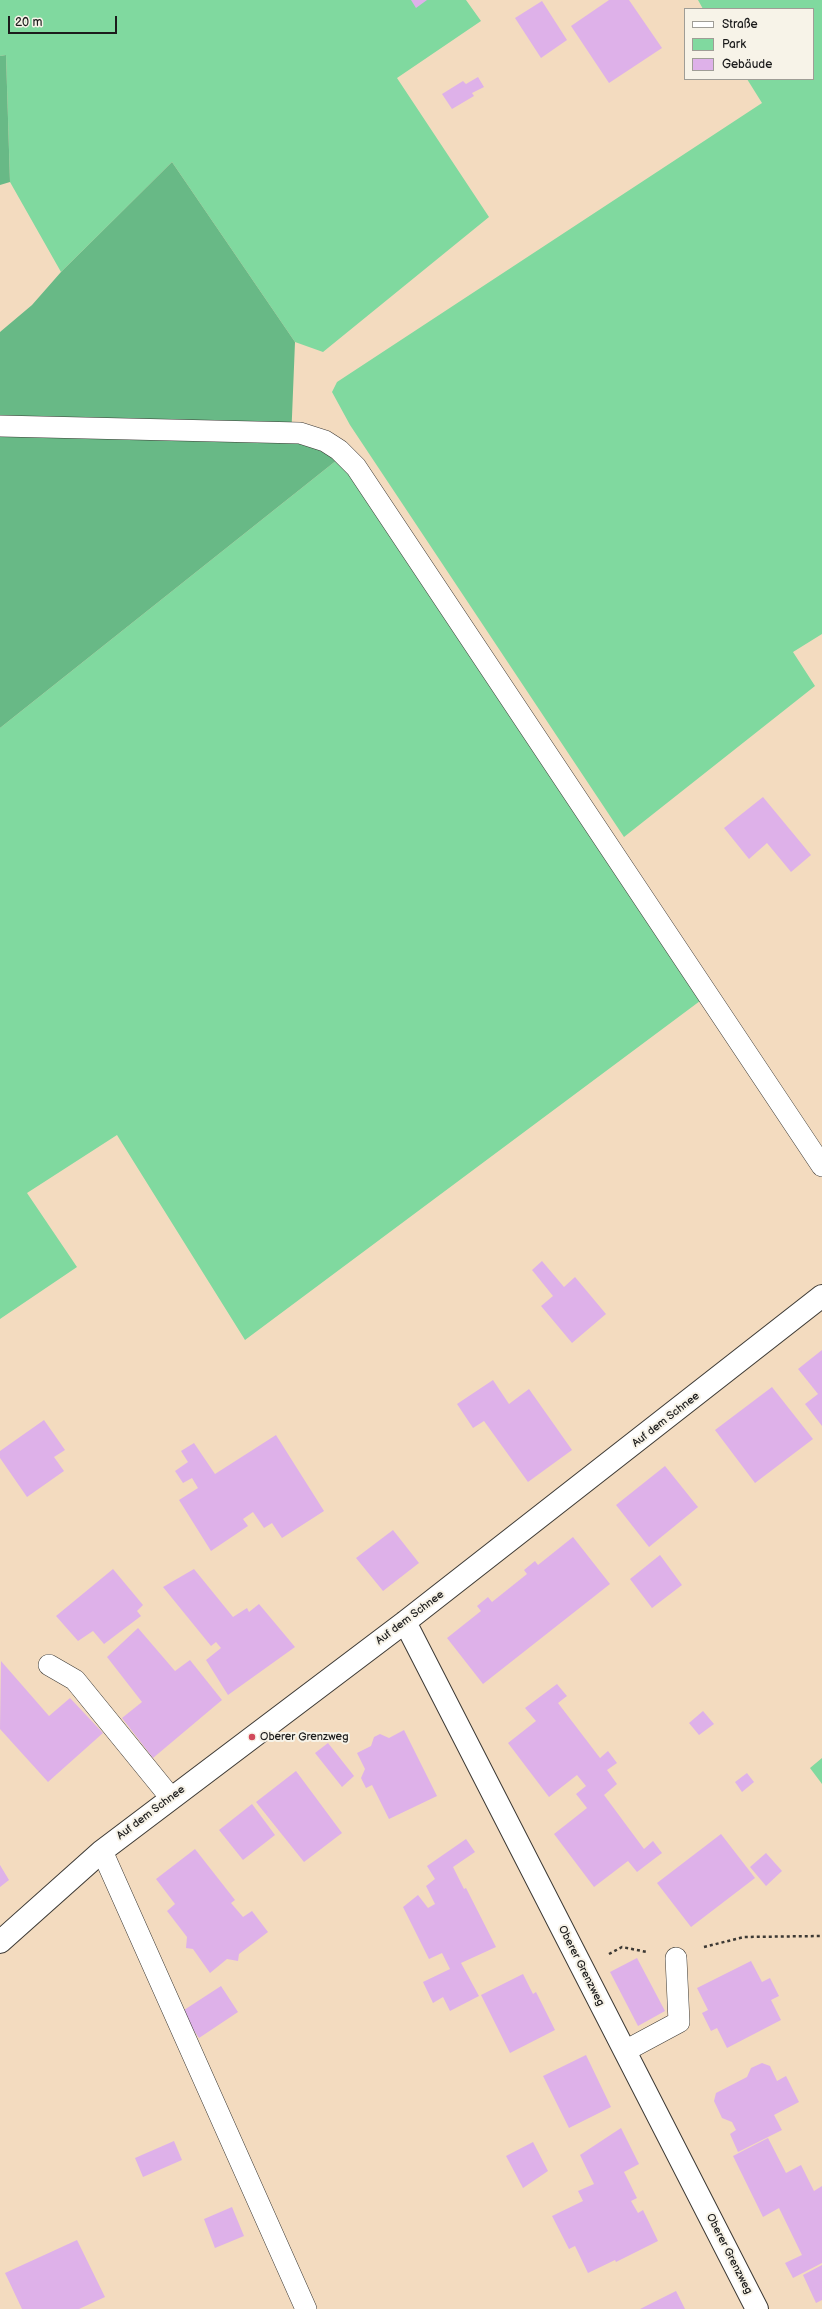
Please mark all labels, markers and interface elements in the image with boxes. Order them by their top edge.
scale bar [10,8,119,34]
legend [684,8,814,80]
text: 20 m [15,15,42,30]
text: Straße [722,17,758,32]
text: Park [722,37,746,52]
text: Gebäude [722,57,772,72]
street label: Auf dem Schnee [630,1390,702,1450]
street label: Auf dem Schnee [373,1588,447,1648]
place label: Oberer Grenzweg [260,1730,348,1744]
marker: Oberer Grenzweg [247,1732,257,1742]
street label: Auf dem Schnee [114,1783,188,1843]
street label: Oberer Grenzweg [555,1924,607,2008]
street label: Oberer Grenzweg [703,2212,755,2296]

